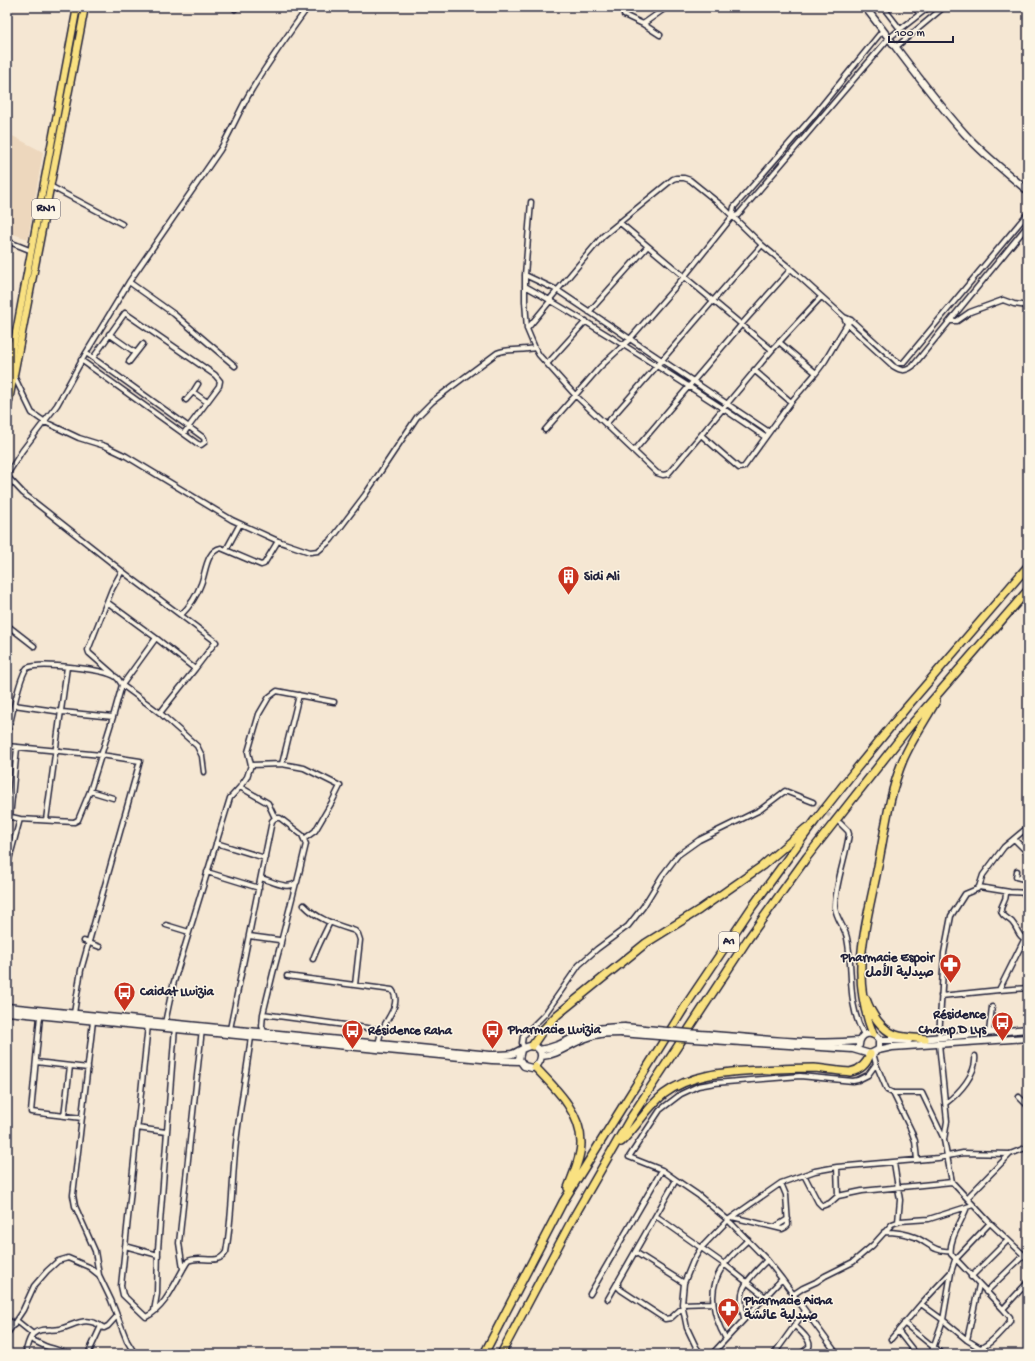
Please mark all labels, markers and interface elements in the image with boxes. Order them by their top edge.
scale bar [889,18,953,44]
text: 100 m [894,27,925,41]
road number: RN1 [32,199,60,219]
building icon: Sidi Ali [556,564,582,597]
place label: Sidi Ali [584,570,620,585]
road number: A1 [719,932,739,952]
place label: Pharmacie Espoir صيدلية الأمل [840,951,935,981]
pharmacy icon: Pharmacie Espoir صيدلية الأمل [937,952,963,985]
bus stop icon: Caidat Lwizia [112,979,138,1012]
place label: Caidat Lwizia [139,985,215,1000]
place label: Résidence Champ D Lys [918,1008,987,1039]
bus stop icon: Résidence Champ D Lys [989,1009,1015,1042]
bus stop icon: Pharmacie Lwizia [479,1017,505,1050]
bus stop icon: Résidence Raha [339,1018,365,1051]
place label: Pharmacie Lwizia [507,1023,602,1038]
place label: Résidence Raha [367,1024,453,1039]
place label: Pharmacie Aicha صيدلية عائشة [743,1294,833,1324]
pharmacy icon: Pharmacie Aicha صيدلية عائشة [716,1295,742,1328]

